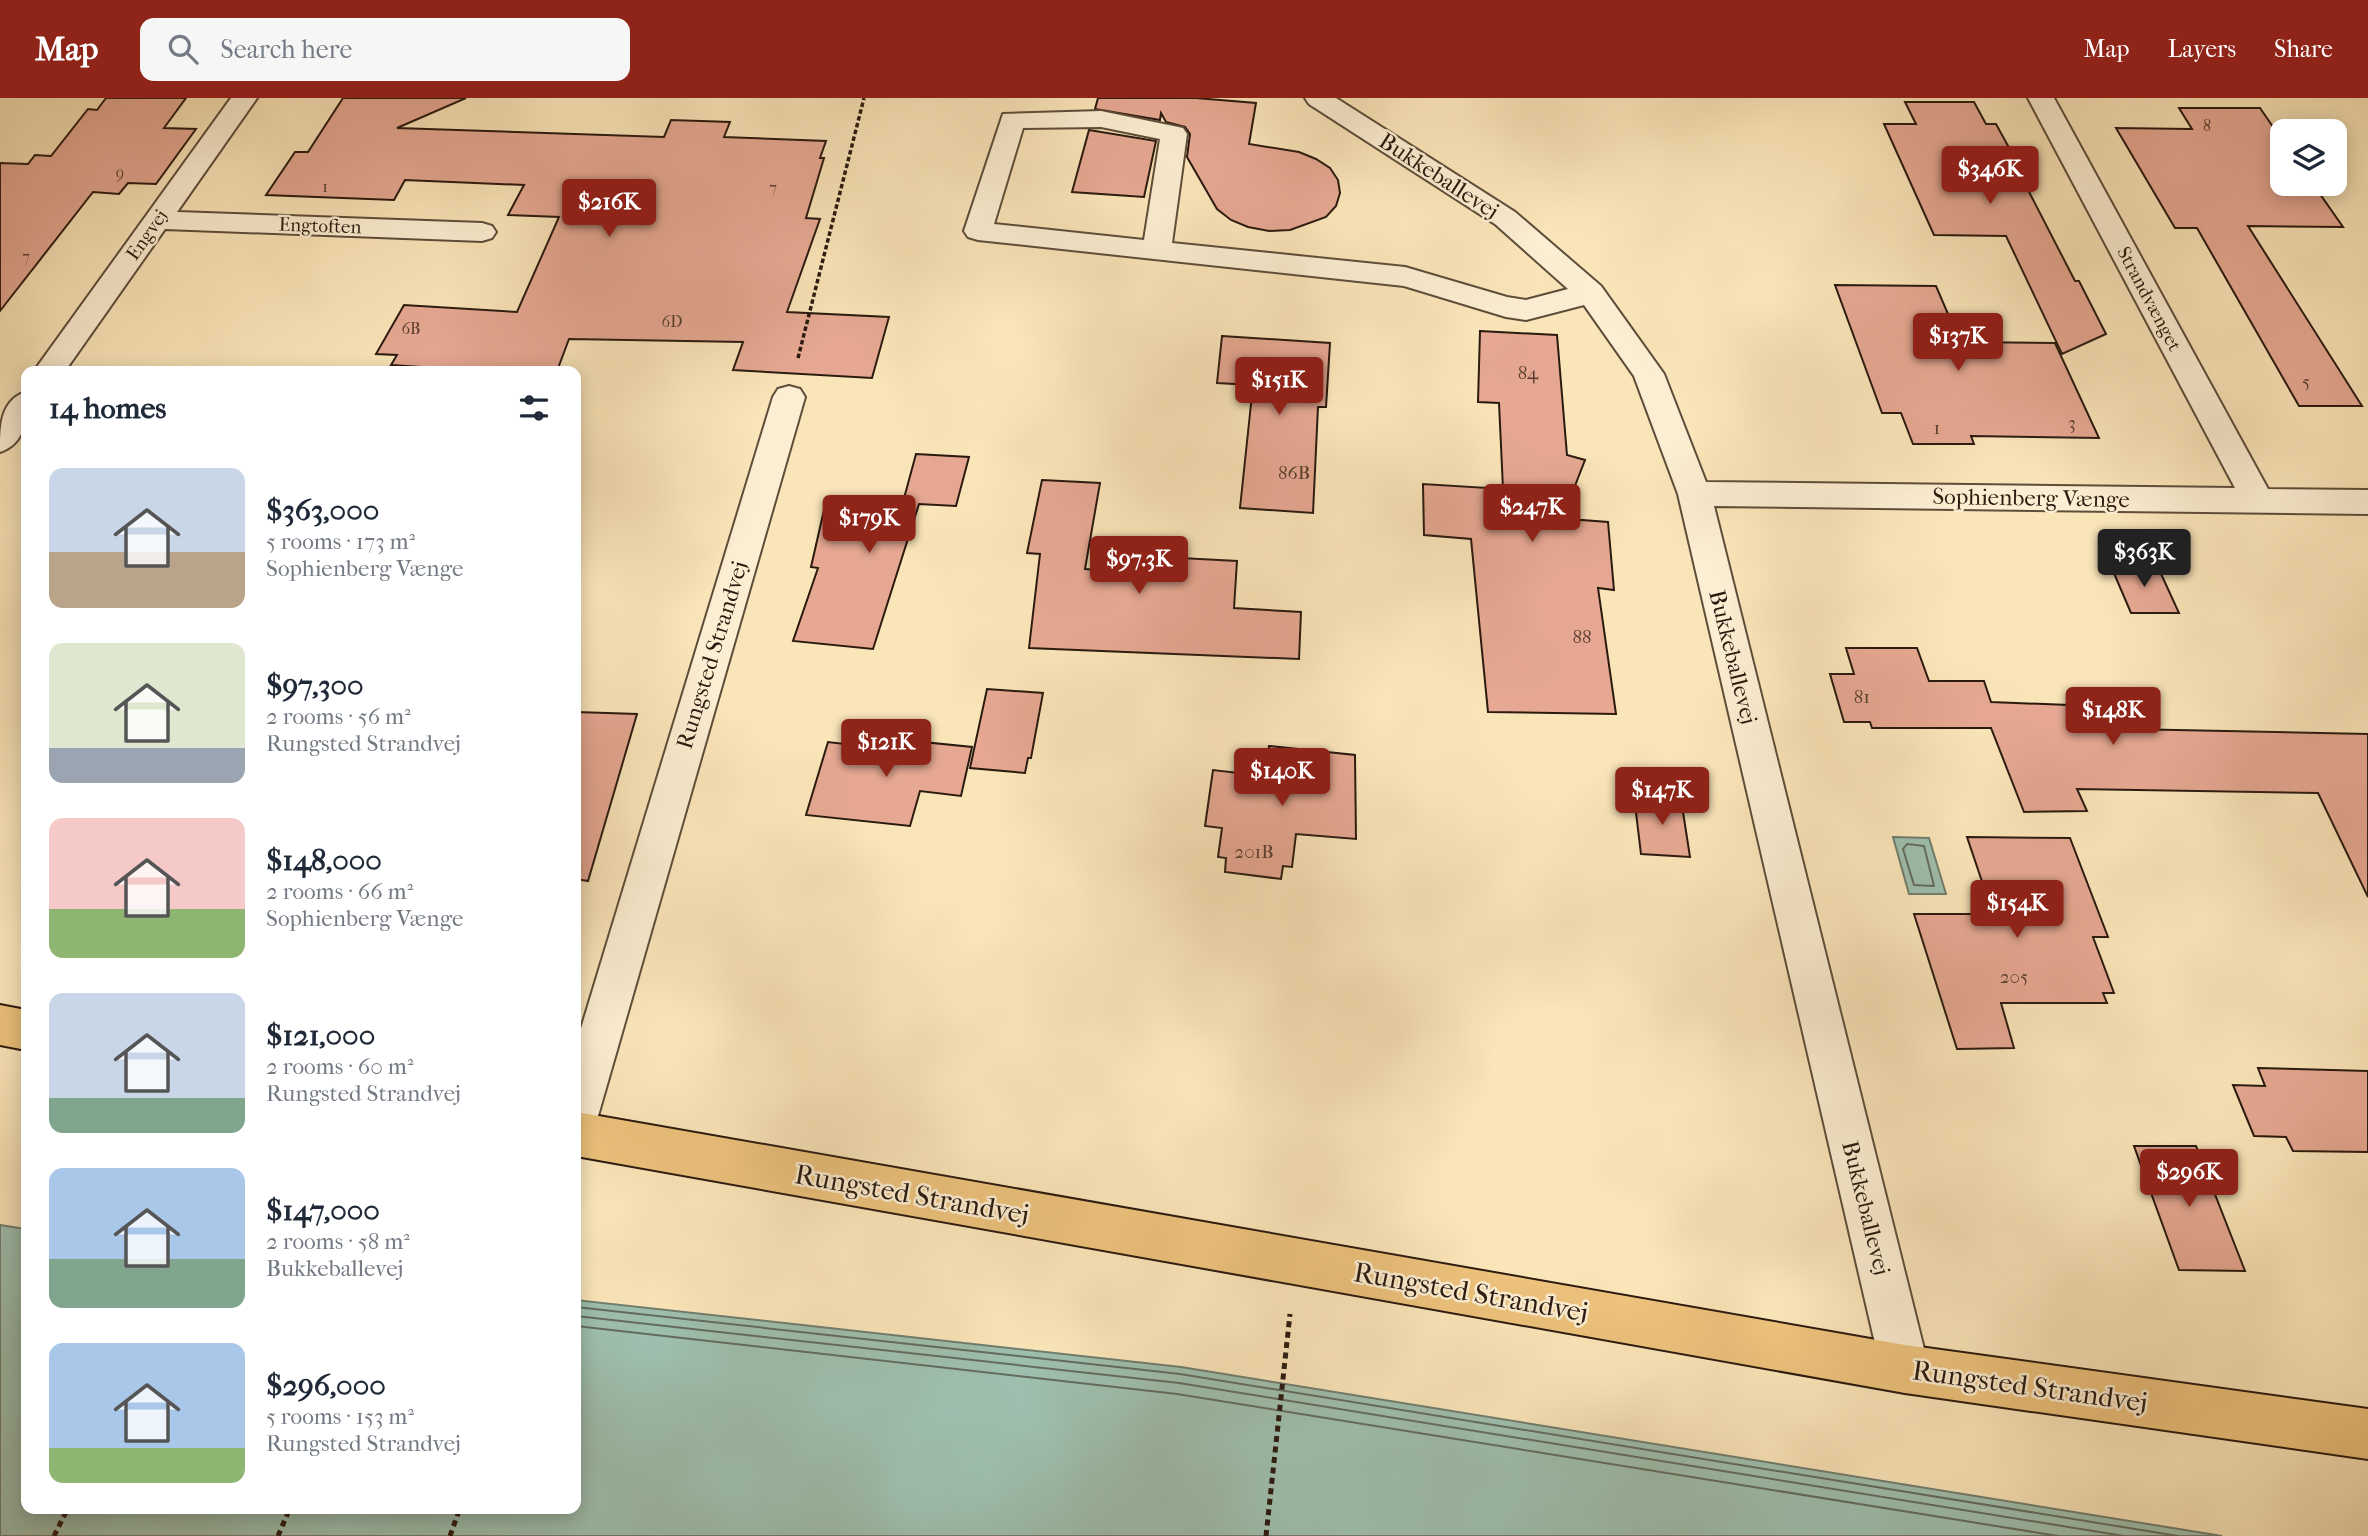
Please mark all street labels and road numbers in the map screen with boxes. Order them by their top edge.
street label: Bukkeballevej [1374,127,1504,225]
street label: Engvej [122,206,172,264]
street label: Engtoften [278,214,362,238]
street label: Strandvænget [2112,243,2186,355]
street label: Sophienberg Vænge [1932,483,2130,513]
street label: Rungsted Strandvej [671,558,753,752]
street label: Bukkeballevej [1703,587,1763,727]
street label: Bukkeballevej [1836,1138,1896,1278]
street label: Rungsted Strandvej [792,1157,1032,1231]
street label: Rungsted Strandvej [1351,1255,1591,1329]
street label: Rungsted Strandvej [1910,1353,2150,1419]

